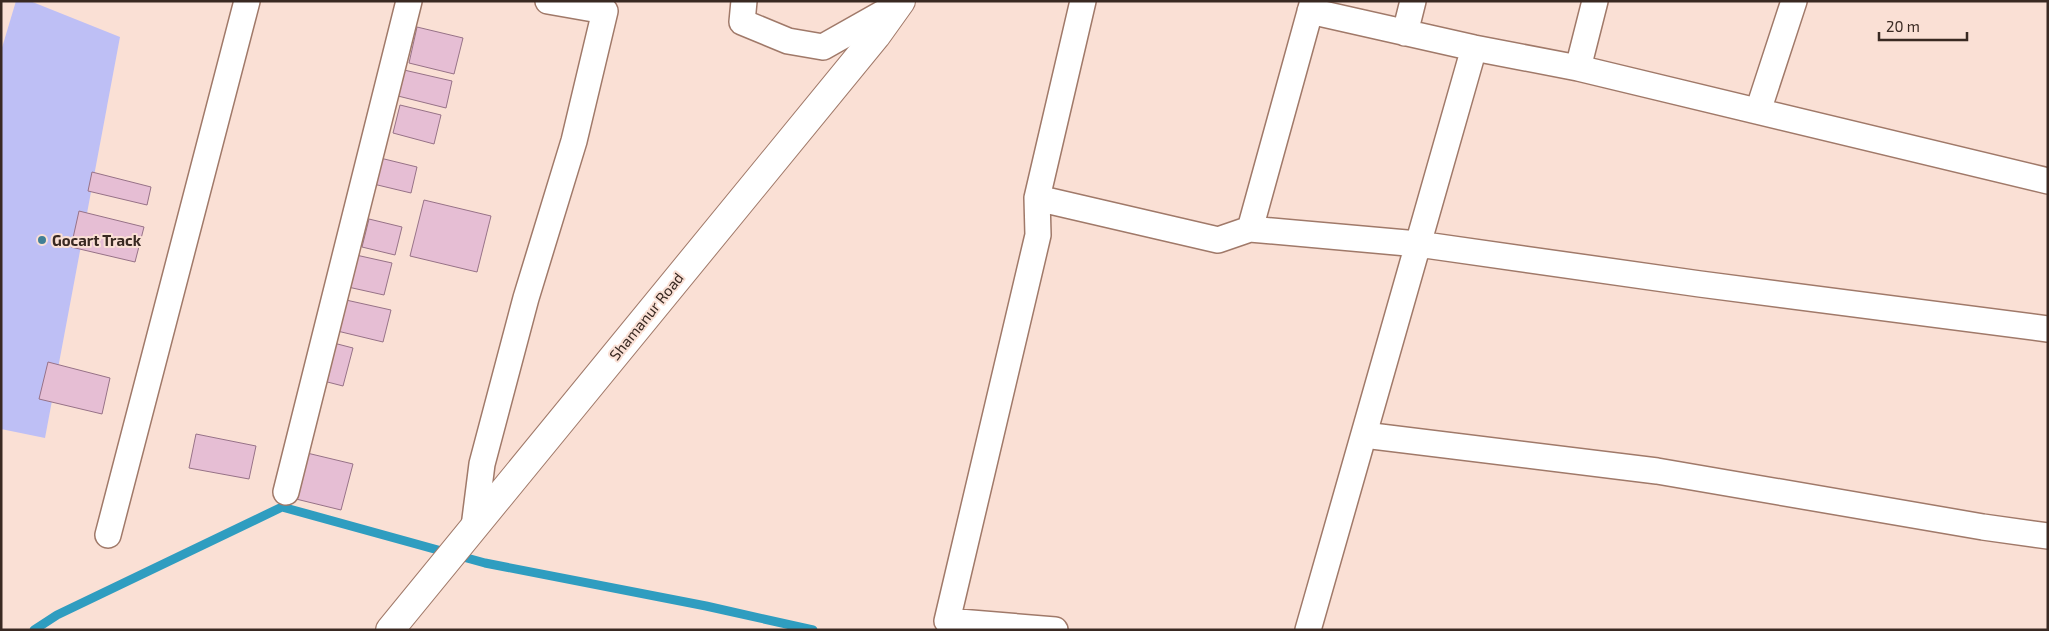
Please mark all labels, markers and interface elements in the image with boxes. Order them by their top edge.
scale bar [1879,10,1966,42]
text: 20 m [1886,17,1920,35]
place label: Gocart Track [52,231,142,249]
marker: Gocart Track [36,234,48,246]
street label: Shamanur Road [605,269,687,363]

